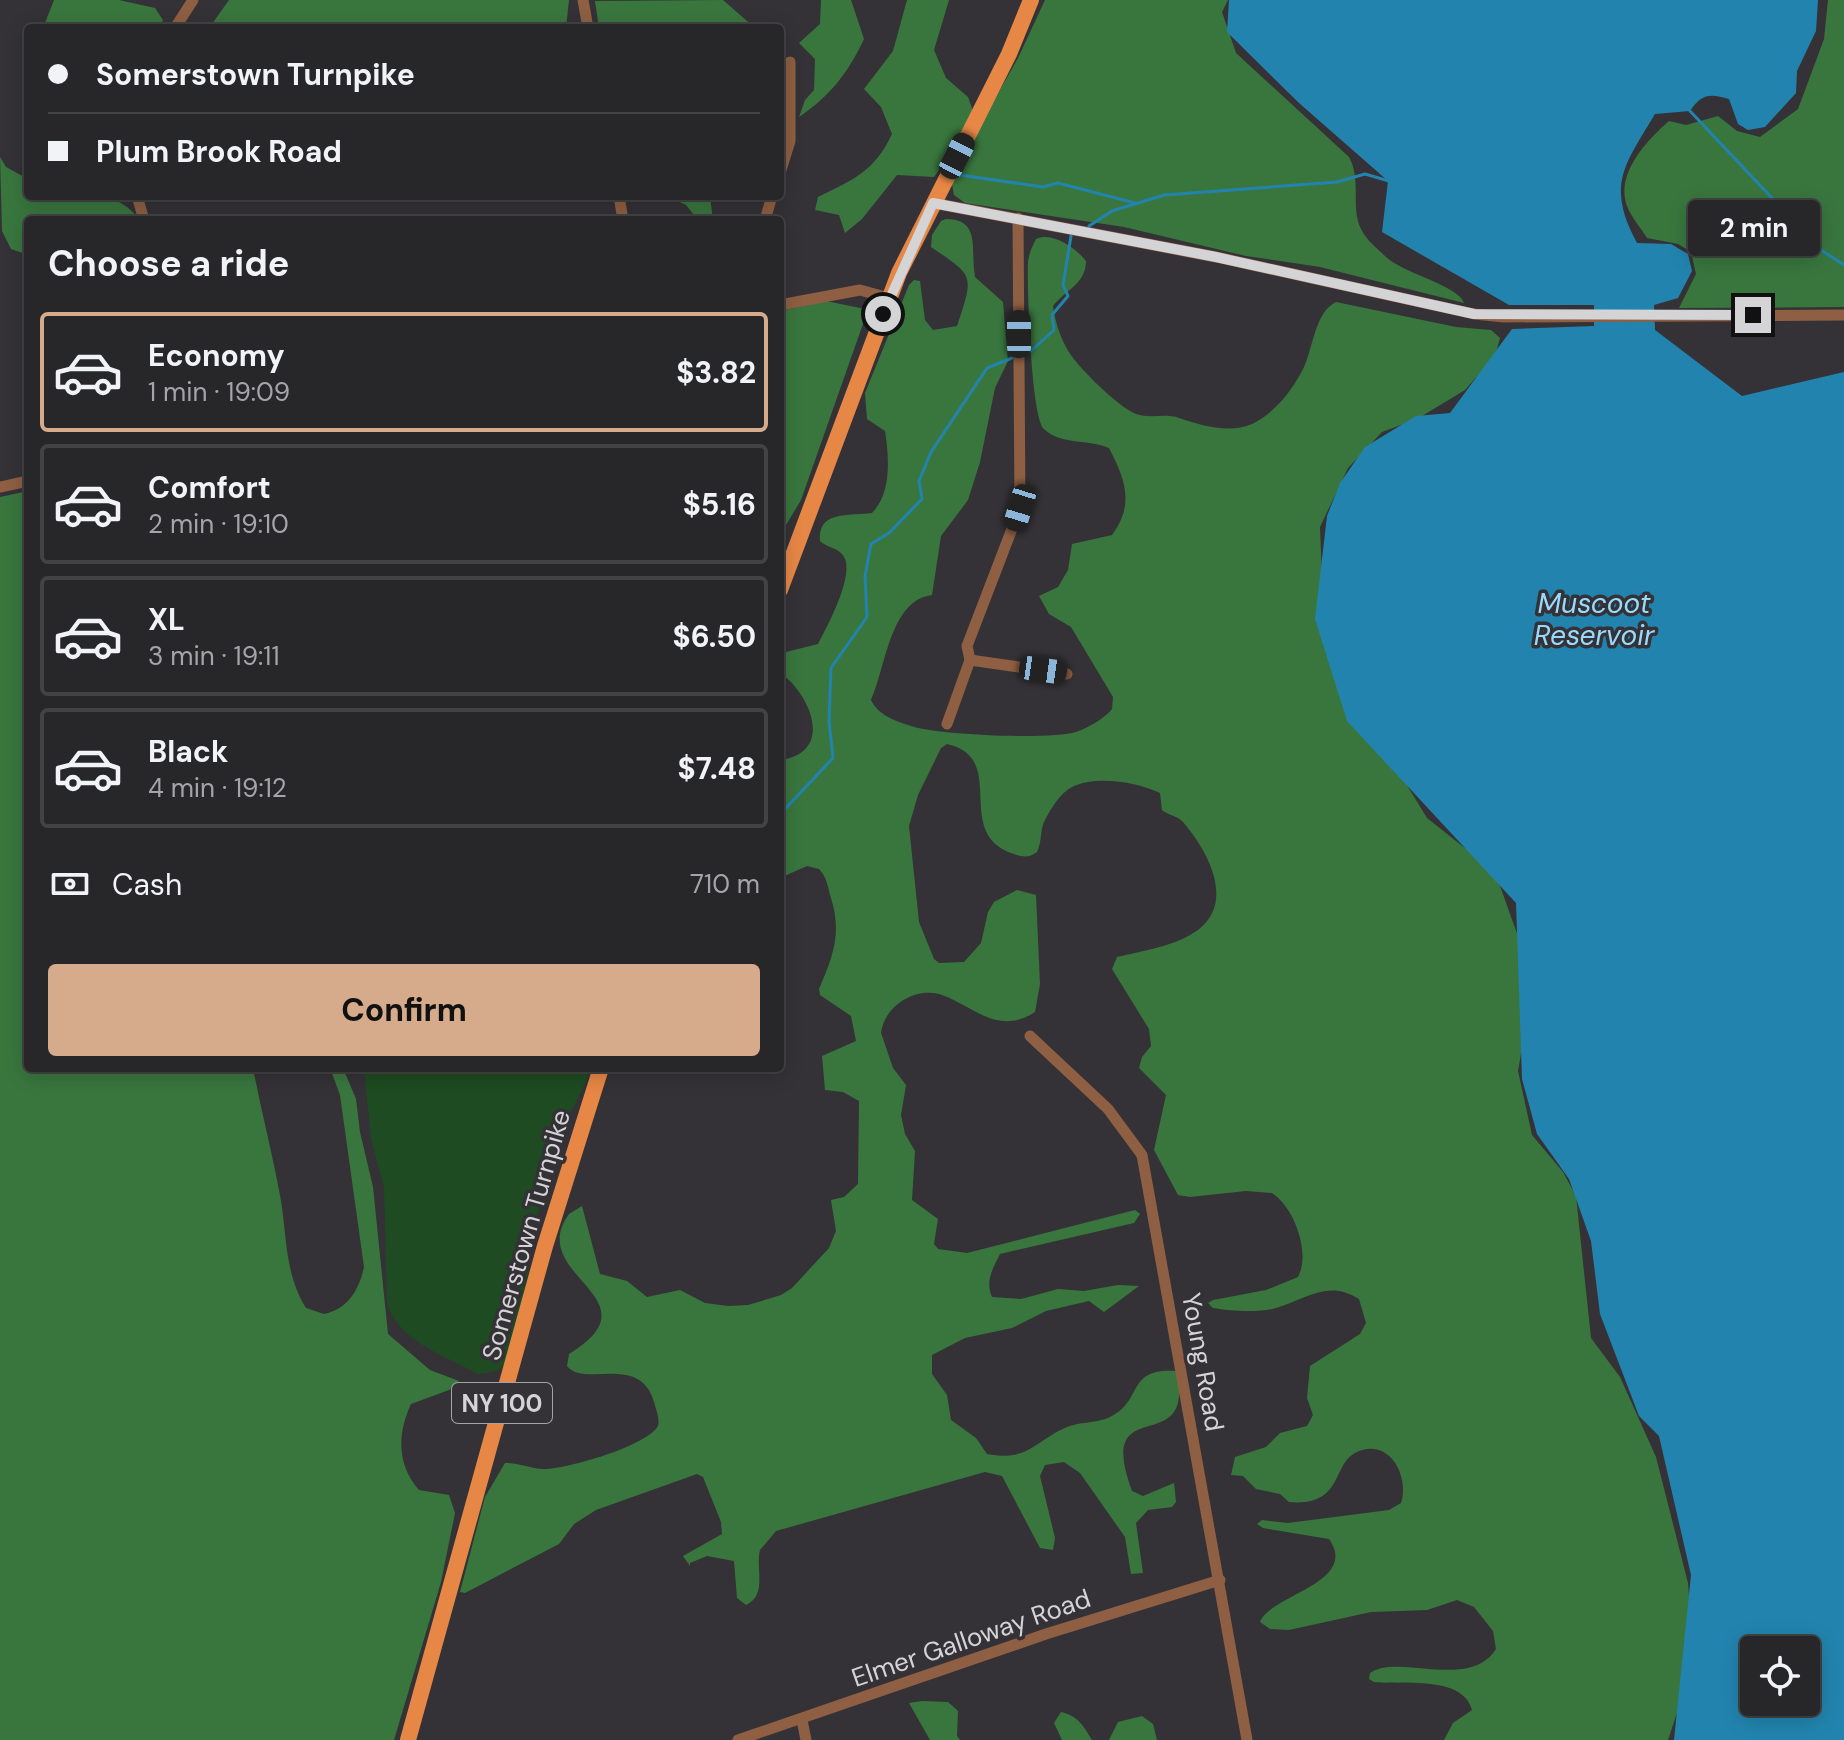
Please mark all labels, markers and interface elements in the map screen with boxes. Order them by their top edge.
text: Somerstown Turnpike [96,55,415,94]
car [935,129,979,183]
text: Plum Brook Road [96,132,342,171]
callout: 2 min [1687,199,1819,255]
text: 2 min [1720,211,1788,245]
text: Choose a ride [48,240,289,287]
route start [865,296,901,332]
route end [1735,297,1771,333]
car [1007,310,1031,358]
icon: car [52,336,124,408]
text: Economy [148,336,285,375]
text: $3.82 [676,353,756,392]
text: 1 min · 19:09 [148,375,290,409]
icon: car [52,468,124,540]
text: Comfort [148,468,271,507]
car [1002,482,1038,534]
text: $5.16 [683,485,756,524]
text: 2 min · 19:10 [148,507,289,541]
water label: Muscoot Reservoir [1534,585,1655,654]
icon: car [52,600,124,672]
text: XL [148,600,185,639]
text: $6.50 [673,617,756,656]
text: 3 min · 19:11 [148,639,280,673]
car [1018,655,1068,685]
icon: car [52,732,124,804]
text: Black [148,732,228,771]
text: $7.48 [678,749,756,788]
text: 4 min · 19:12 [148,771,287,805]
icon: cash [48,862,92,906]
text: Cash [112,865,182,904]
text: 710 m [690,867,760,901]
button: Confirm [48,964,760,1056]
street label: Somerstown Turnpike [474,1106,578,1364]
street label: Young Road [1174,1290,1232,1434]
road number: NY 100 [452,1383,552,1423]
street label: Elmer Galloway Road [847,1581,1095,1695]
map controls [1740,1636,1820,1716]
button: locate [1740,1636,1820,1716]

